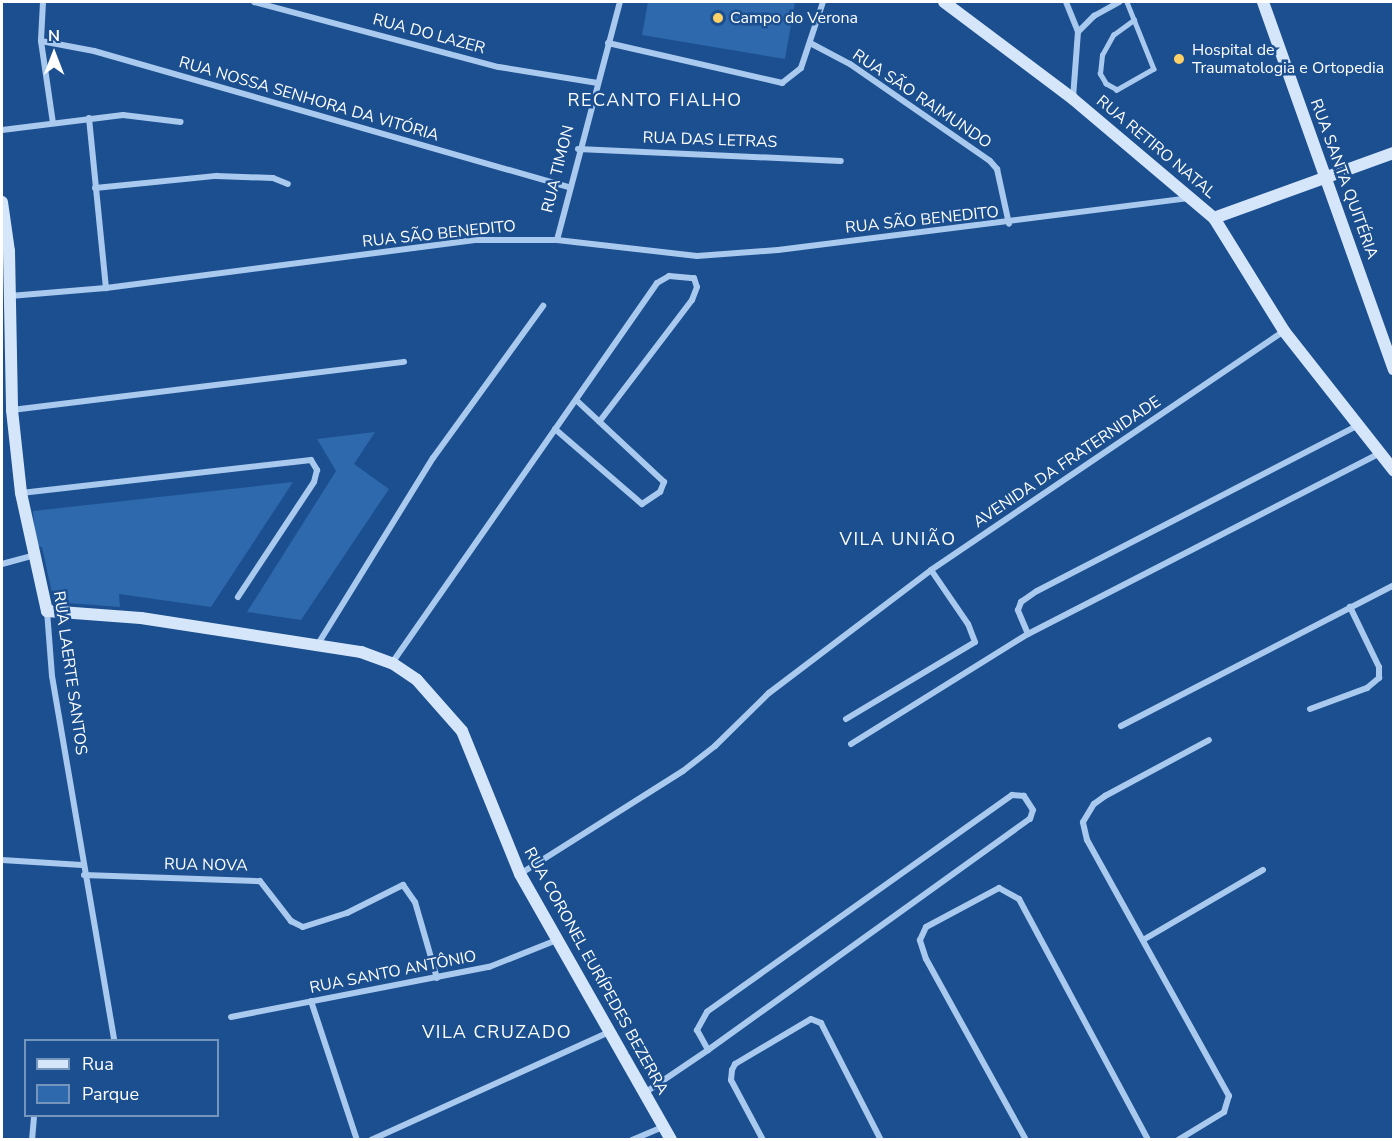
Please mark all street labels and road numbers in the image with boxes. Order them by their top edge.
street label: RUA DO LAZER [371,10,487,58]
street label: RUA SÃO RAIMUNDO [849,45,995,153]
street label: RUA NOSSA SENHORA DA VITÓRIA [177,53,441,145]
street label: RUA RETIRO NATAL [1093,92,1219,202]
street label: RUA SANTA QUITÉRIA [1306,96,1382,262]
street label: RUA TIMON [538,123,578,215]
street label: RUA DAS LETRAS [642,128,778,152]
street label: RUA SÃO BENEDITO [844,202,1000,238]
street label: RUA SÃO BENEDITO [361,216,517,252]
street label: AVENIDA DA FRATERNIDADE [970,392,1164,532]
street label: RUA LAERTE SANTOS [49,590,91,756]
street label: RUA CORONEL EURÍPEDES BEZERRA [520,844,672,1098]
street label: RUA NOVA [164,855,248,875]
street label: RUA SANTO ANTÔNIO [308,946,478,998]

